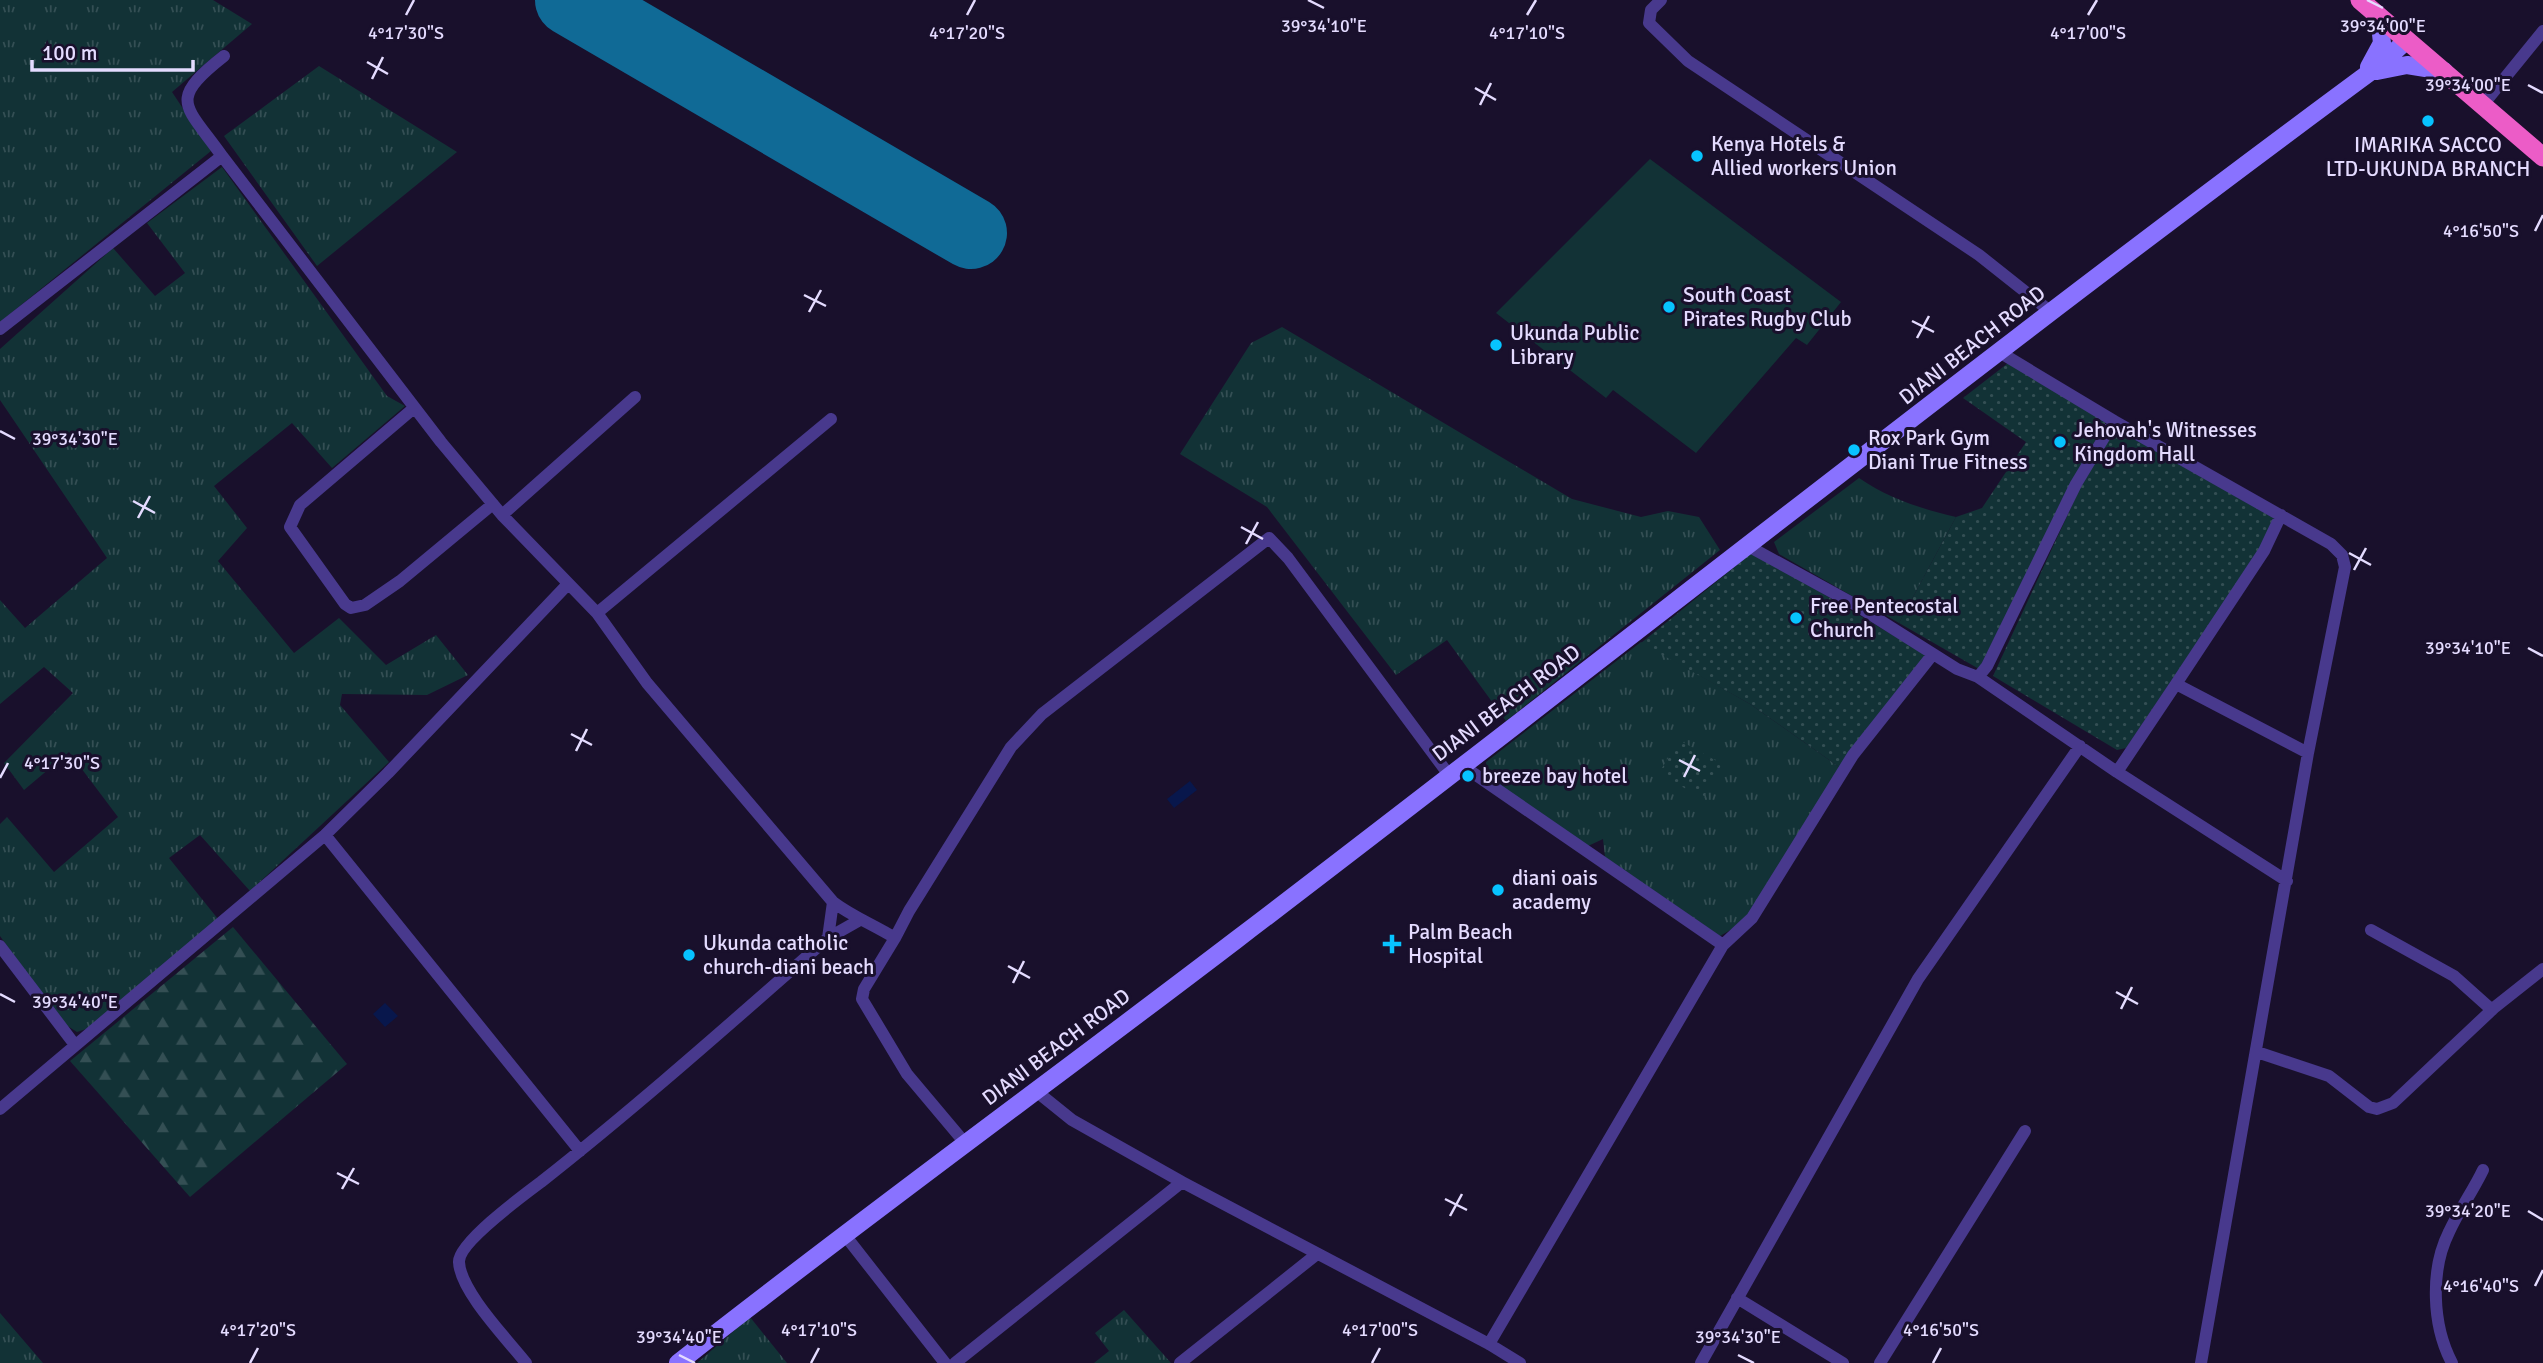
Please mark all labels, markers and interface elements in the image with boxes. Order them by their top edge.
text: 39°34'10"E [1281,15,1367,37]
text: 39°34'00"E [2340,15,2426,37]
text: 4°17'30"S [368,22,444,44]
text: 4°17'20"S [929,22,1005,44]
text: 4°17'10"S [1489,22,1565,44]
text: 4°17'00"S [2050,22,2126,44]
scale bar [32,28,192,72]
text: 100 m [42,40,97,66]
text: 39°34'00"E [2425,74,2511,96]
marker: IMARIKA SACCO LTD-UKUNDA BRANCH [2420,113,2436,129]
place label: Kenya Hotels & Allied workers Union [1711,131,1897,181]
place label: IMARIKA SACCO LTD-UKUNDA BRANCH [2326,132,2530,182]
marker: Kenya Hotels & Allied workers Union [1689,148,1705,164]
text: 4°16'50"S [2443,220,2519,242]
street label: DIANI BEACH ROAD [1894,280,2050,410]
place label: South Coast Pirates Rugby Club [1683,282,1852,332]
marker: South Coast Pirates Rugby Club [1661,299,1677,315]
place label: Ukunda Public Library [1510,320,1640,370]
marker: Ukunda Public Library [1488,337,1504,353]
place label: Jehovah's Witnesses Kingdom Hall [2074,417,2257,467]
place label: Rox Park Gym Diani True Fitness [1868,425,2028,475]
text: 39°34'30"E [32,428,118,450]
marker: Jehovah's Witnesses Kingdom Hall [2052,434,2068,450]
marker: Rox Park Gym Diani True Fitness [1846,442,1862,458]
place label: Free Pentecostal Church [1810,593,1958,643]
marker: Free Pentecostal Church [1788,610,1804,626]
text: 39°34'10"E [2425,637,2511,659]
street label: DIANI BEACH ROAD [1427,639,1585,767]
text: 4°17'30"S [24,752,100,774]
place label: breeze bay hotel [1482,763,1628,789]
marker: breeze bay hotel [1460,768,1476,784]
place label: diani oais academy [1512,865,1598,915]
marker: diani oais academy [1490,882,1506,898]
place label: Palm Beach Hospital [1408,919,1513,969]
place label: Ukunda catholic church-diani beach [703,930,875,980]
marker: Palm Beach Hospital [1382,934,1402,954]
marker: Ukunda catholic church-diani beach [681,947,697,963]
street label: DIANI BEACH ROAD [977,983,1135,1111]
text: 39°34'40"E [32,991,118,1013]
text: 39°34'20"E [2425,1200,2511,1222]
text: 4°16'40"S [2443,1275,2519,1297]
text: 4°17'20"S [220,1319,296,1341]
text: 4°17'10"S [781,1319,857,1341]
text: 4°17'00"S [1342,1319,1418,1341]
text: 4°16'50"S [1903,1319,1979,1341]
text: 39°34'40"E [636,1326,722,1348]
text: 39°34'30"E [1695,1326,1781,1348]

